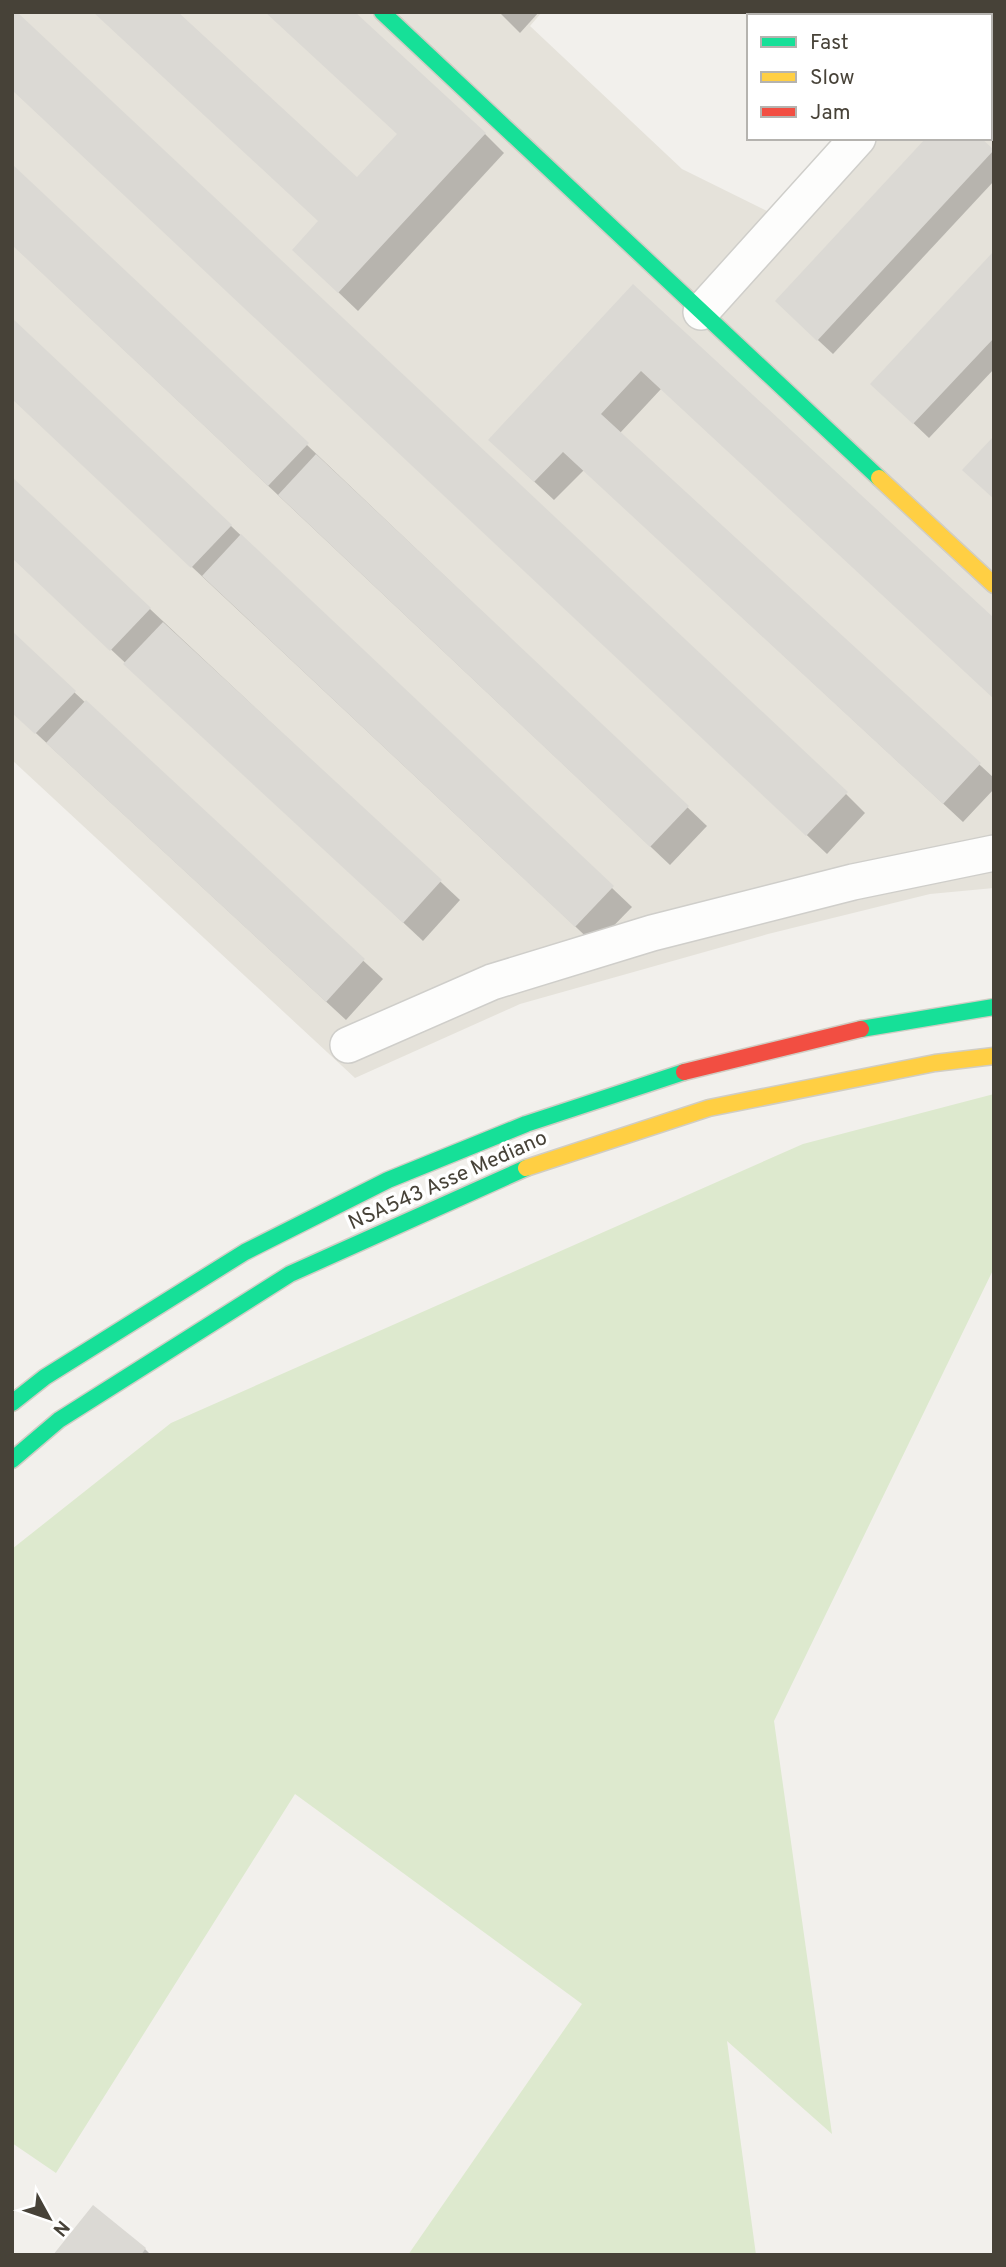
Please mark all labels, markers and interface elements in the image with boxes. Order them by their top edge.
legend [747,14,992,140]
text: Fast [810,30,849,57]
text: Slow [810,65,855,92]
text: Jam [810,100,851,127]
street label: NSA543 Asse Mediano [344,1125,552,1237]
north arrow [14,2183,84,2253]
text: N [47,2215,74,2241]

